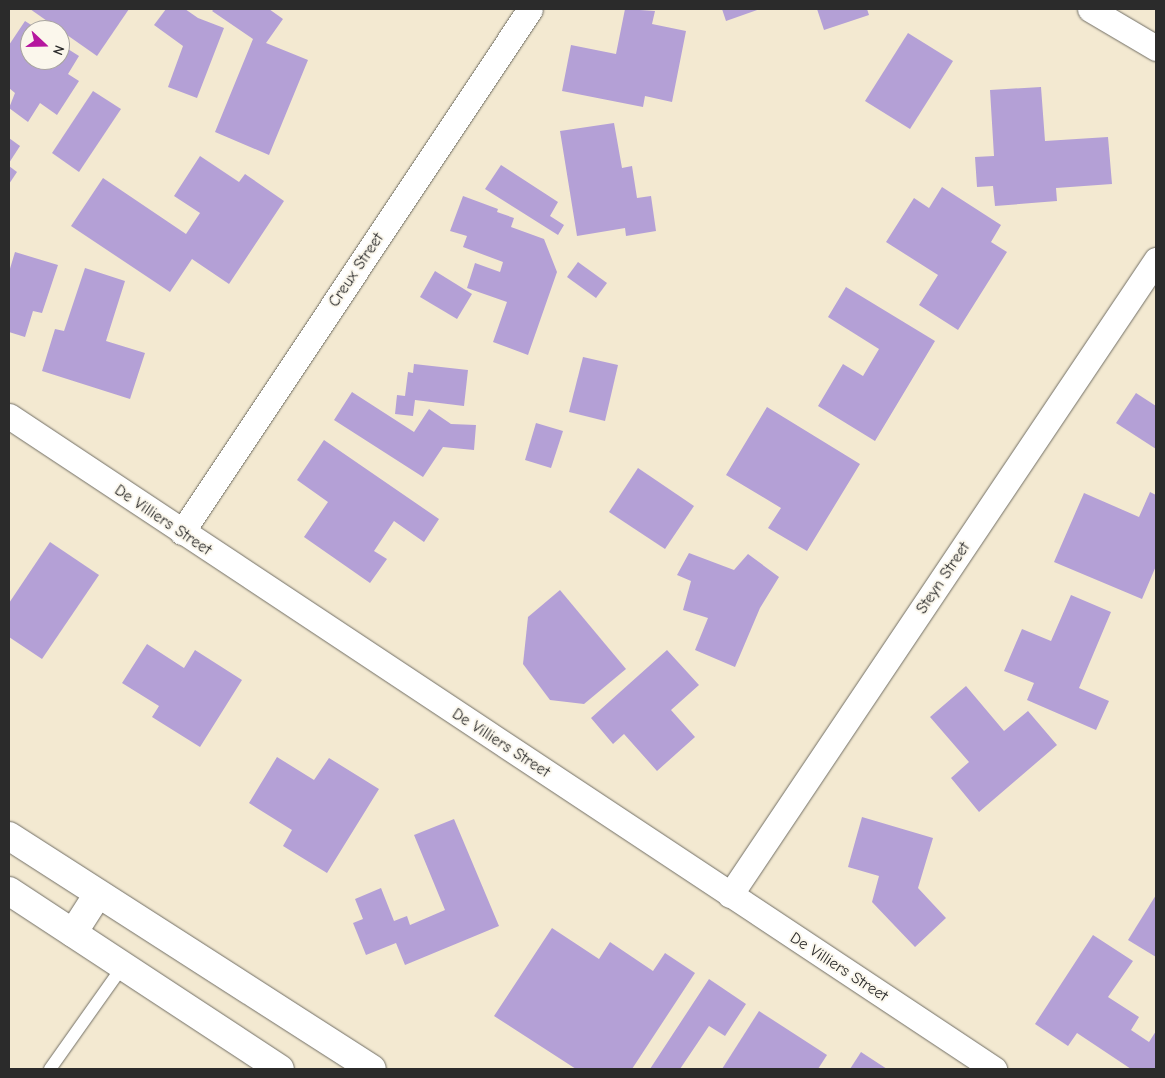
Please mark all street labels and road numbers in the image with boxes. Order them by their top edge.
street label: Creux Street [324,229,388,311]
street label: De Villiers Street [111,481,215,559]
street label: Steyn Street [912,538,974,618]
street label: De Villiers Street [449,704,553,782]
street label: De Villiers Street [787,928,891,1006]

